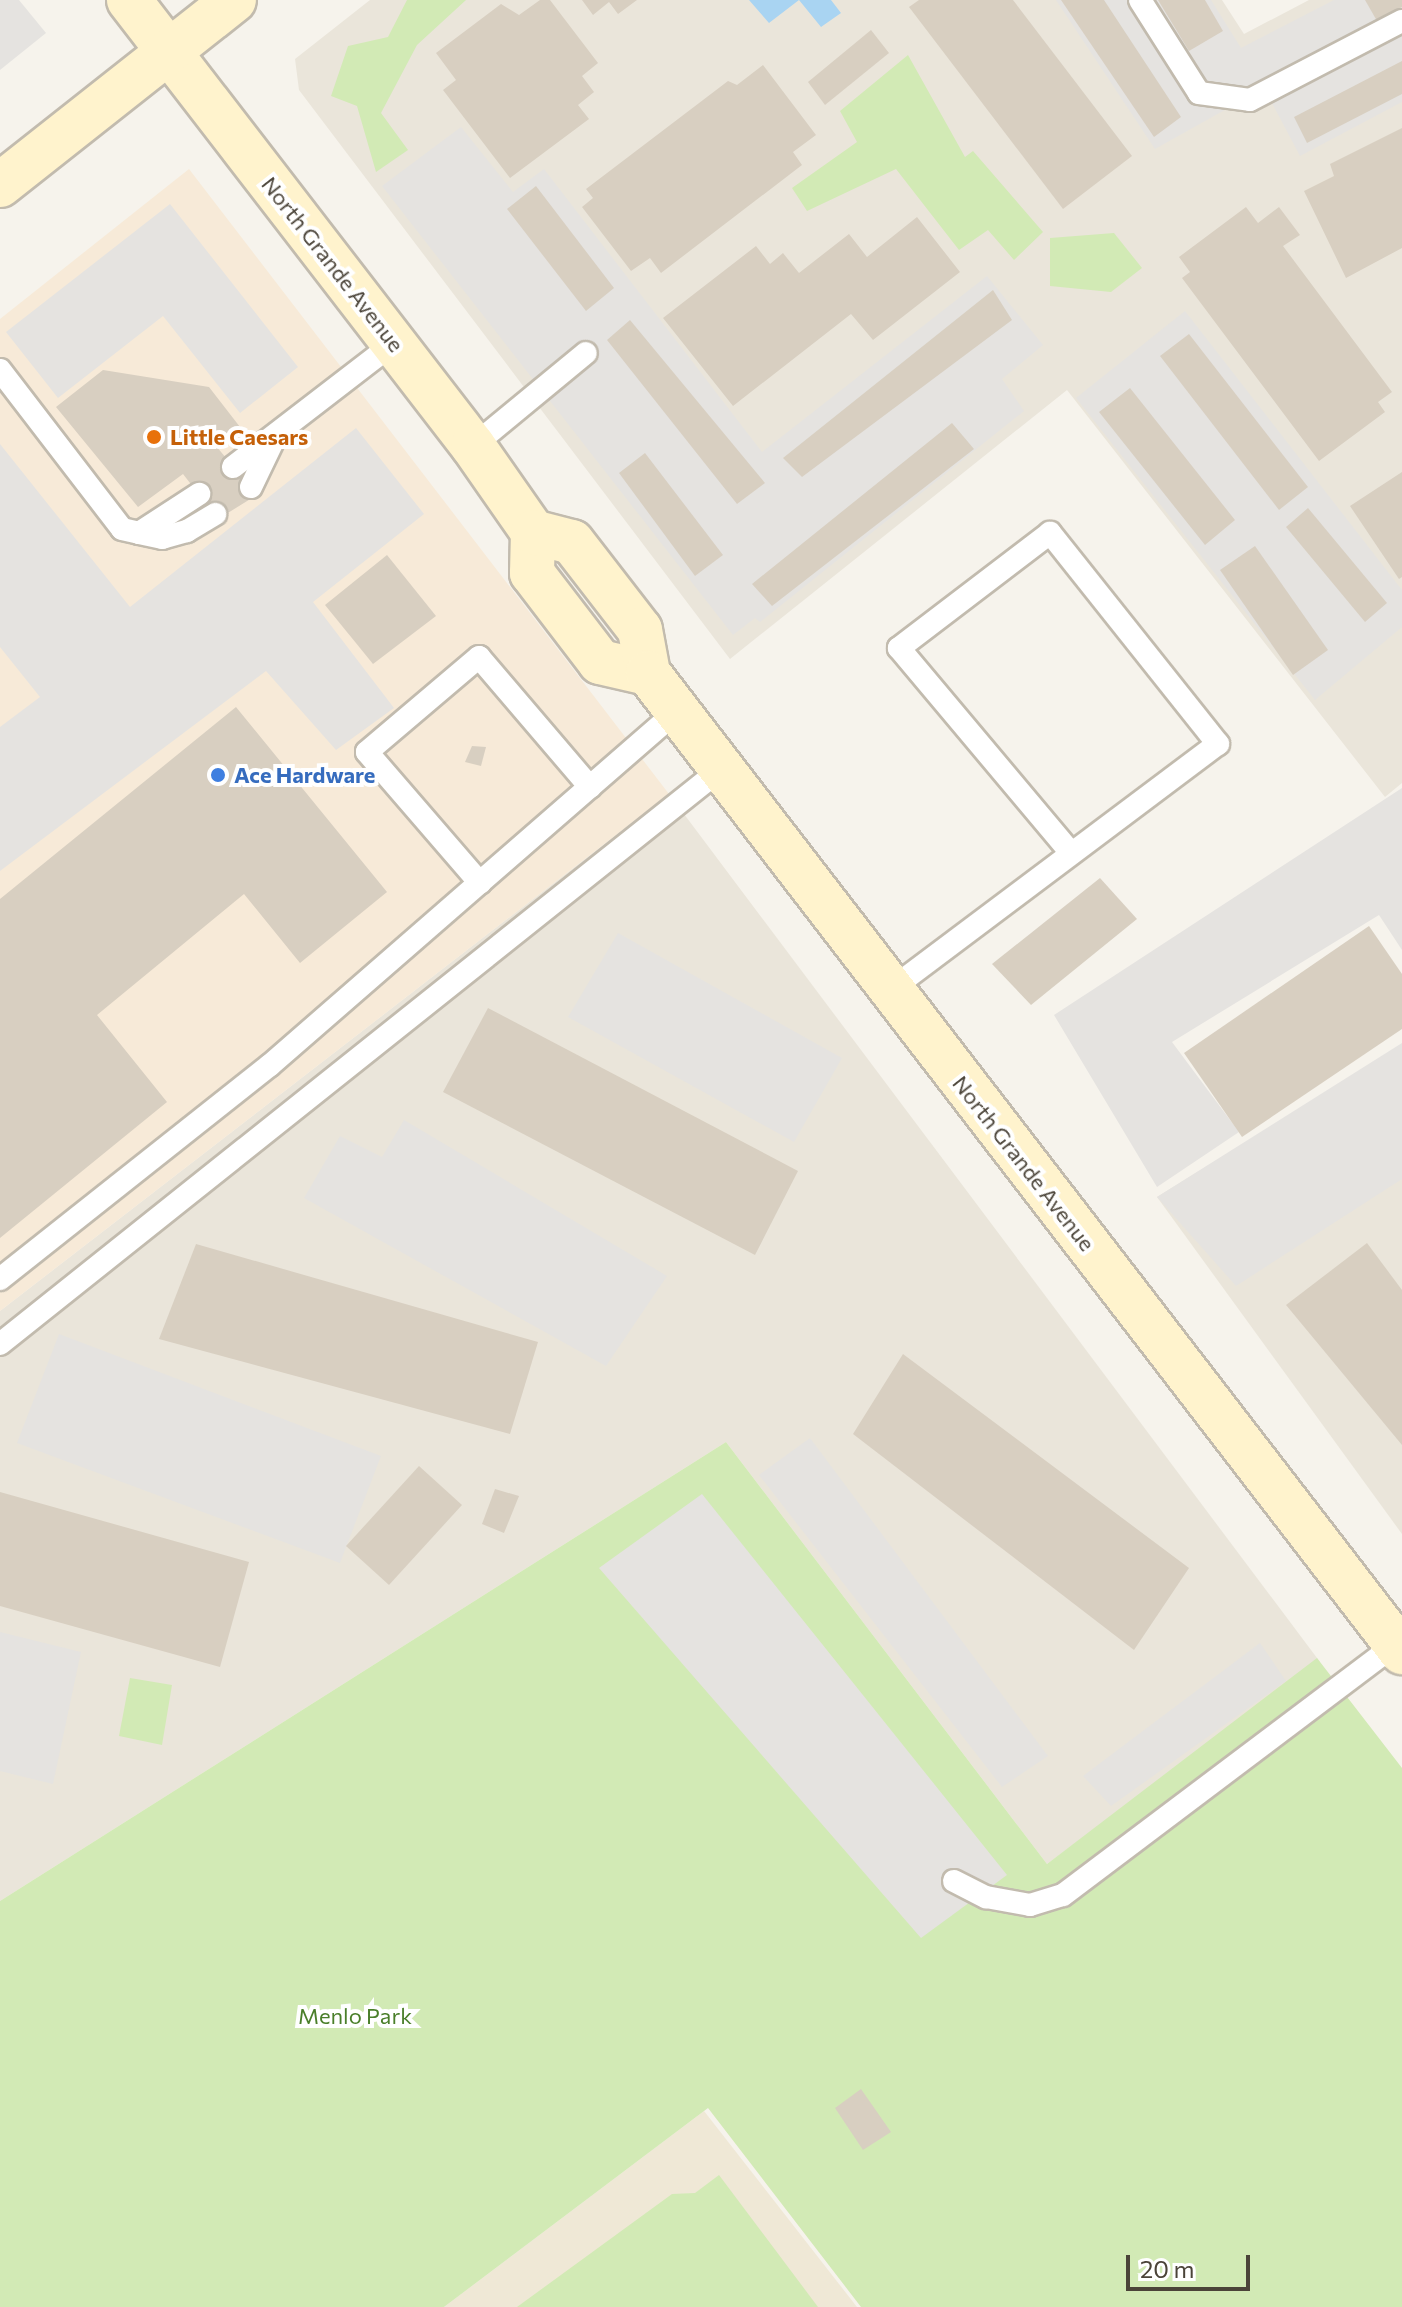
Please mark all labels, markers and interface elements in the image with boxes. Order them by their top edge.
street label: North Grande Avenue [256,171,410,357]
place label: Little Caesars [170,424,308,450]
marker: Little Caesars [145,428,163,446]
place label: Ace Hardware [234,762,375,788]
marker: Ace Hardware [209,766,227,784]
street label: North Grande Avenue [947,1070,1101,1256]
park label: Menlo Park [298,2003,412,2029]
scale bar [1130,2239,1254,2289]
text: 20 m [1140,2254,1194,2283]

